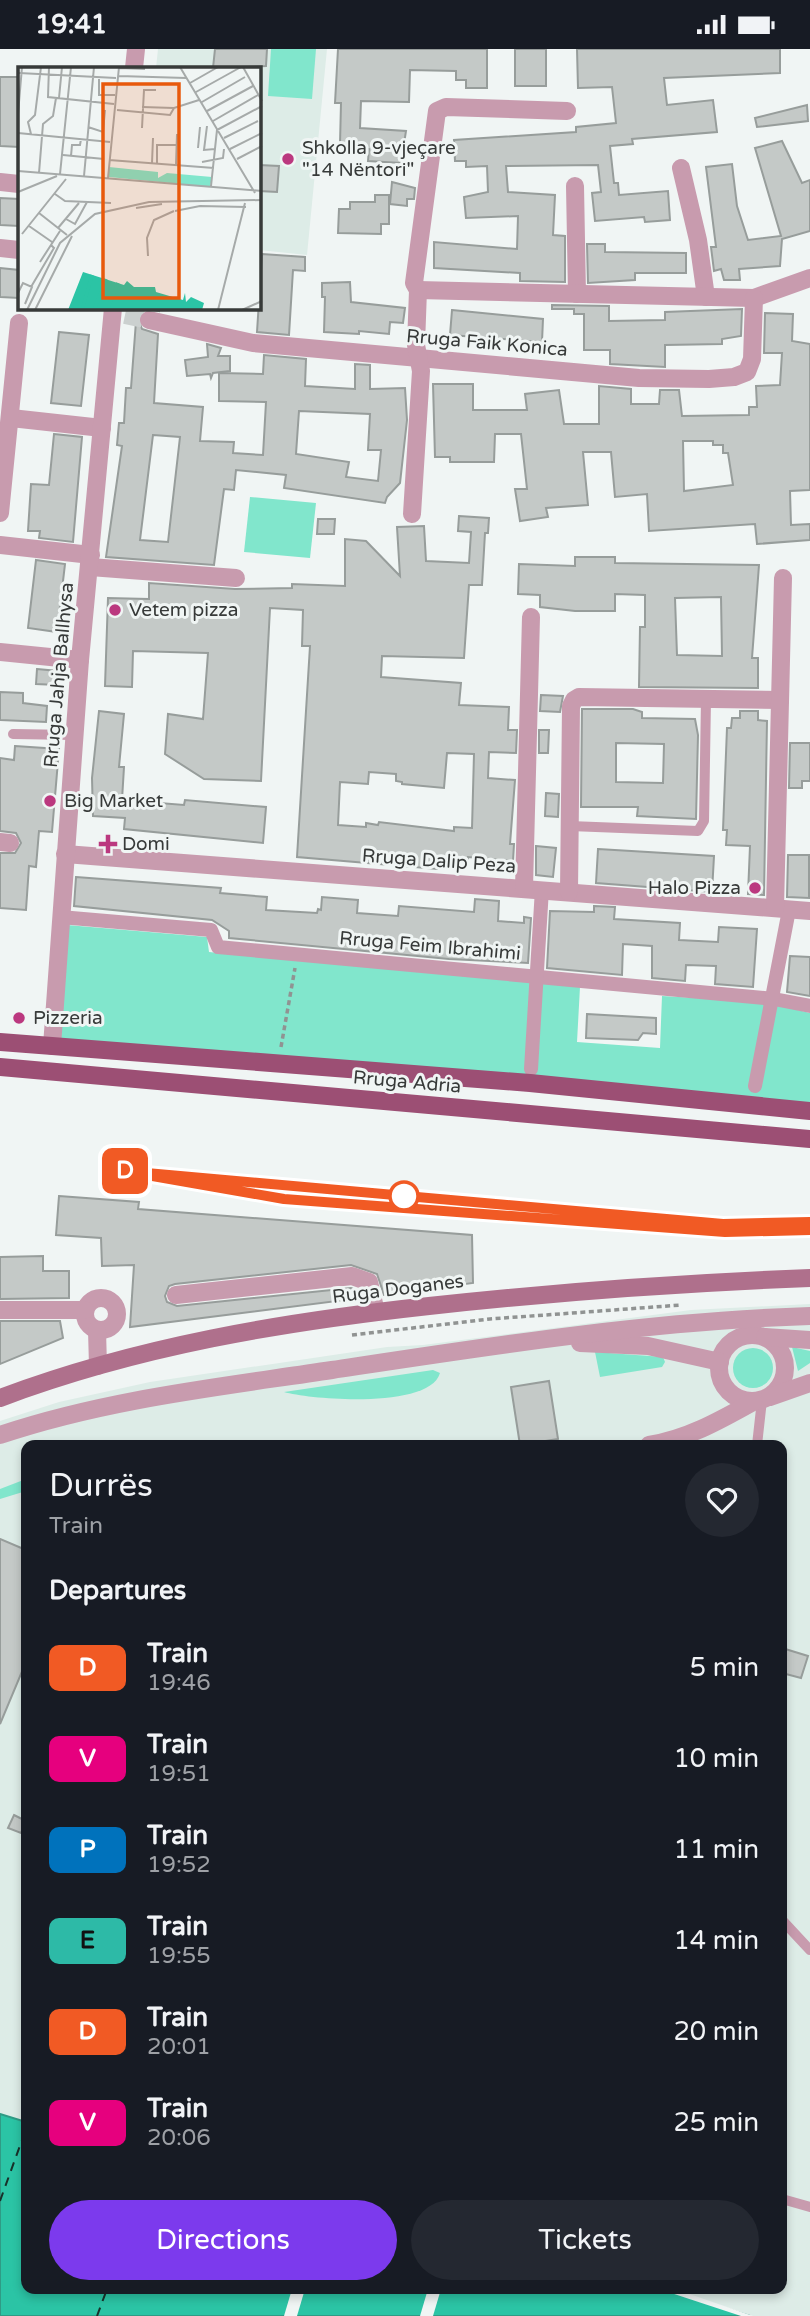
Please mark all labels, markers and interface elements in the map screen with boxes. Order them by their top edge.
text: 19:41 [35,9,107,40]
inset map [18,67,261,310]
place label: Shkolla 9-vjeçare "14 Nëntori" [302,137,456,181]
marker: Shkolla 9-vjeçare "14 Nëntori" [280,151,296,167]
street label: Rruga Faik Konica [405,325,569,361]
street label: Rruga Jahja Ballhysa [40,581,78,769]
place label: Vetem pizza [129,599,238,621]
marker: Vetem pizza [107,602,123,618]
place label: Big Market [64,790,163,812]
marker: Big Market [42,793,58,809]
place label: Domi [122,833,170,855]
marker: Domi [100,836,116,852]
street label: Rruga Dalip Peza [361,845,517,877]
place label: Halo Pizza [648,877,741,899]
marker: Halo Pizza [747,880,763,896]
street label: Rruga Feim Ibrahimi [338,927,522,965]
place label: Pizzeria [33,1007,103,1029]
marker: Pizzeria [11,1010,27,1026]
street label: Rruga Adria [352,1066,462,1098]
line badge: D [102,1148,148,1194]
text: D [116,1156,134,1185]
unlabelled marker [389,1181,419,1211]
street label: Ruga Doganes [331,1270,465,1308]
button: heart [685,1463,759,1537]
text: Durrës [49,1466,153,1505]
text: Train [49,1512,103,1540]
text: Departures [49,1575,186,1606]
text: Train [147,1638,208,1669]
text: 5 min [690,1652,759,1683]
text: D [78,1653,97,1682]
text: 19:46 [147,1669,211,1697]
text: Train [147,1729,208,1760]
text: 10 min [673,1743,759,1774]
text: V [79,1744,96,1773]
text: 19:51 [147,1760,211,1788]
text: Train [147,1820,208,1851]
text: 11 min [673,1834,759,1865]
text: P [79,1835,96,1864]
text: 19:52 [147,1851,211,1879]
text: Train [147,1911,208,1942]
text: 14 min [673,1925,759,1956]
text: E [80,1926,95,1955]
text: 19:55 [147,1942,211,1970]
text: Train [147,2002,208,2033]
text: 20 min [673,2016,759,2047]
text: D [78,2017,97,2046]
text: 20:01 [147,2033,211,2061]
text: Train [147,2093,208,2124]
text: 25 min [673,2107,759,2138]
text: V [79,2108,96,2137]
text: 20:06 [147,2124,211,2152]
button: Directions [49,2200,397,2280]
button: Tickets [411,2200,759,2280]

